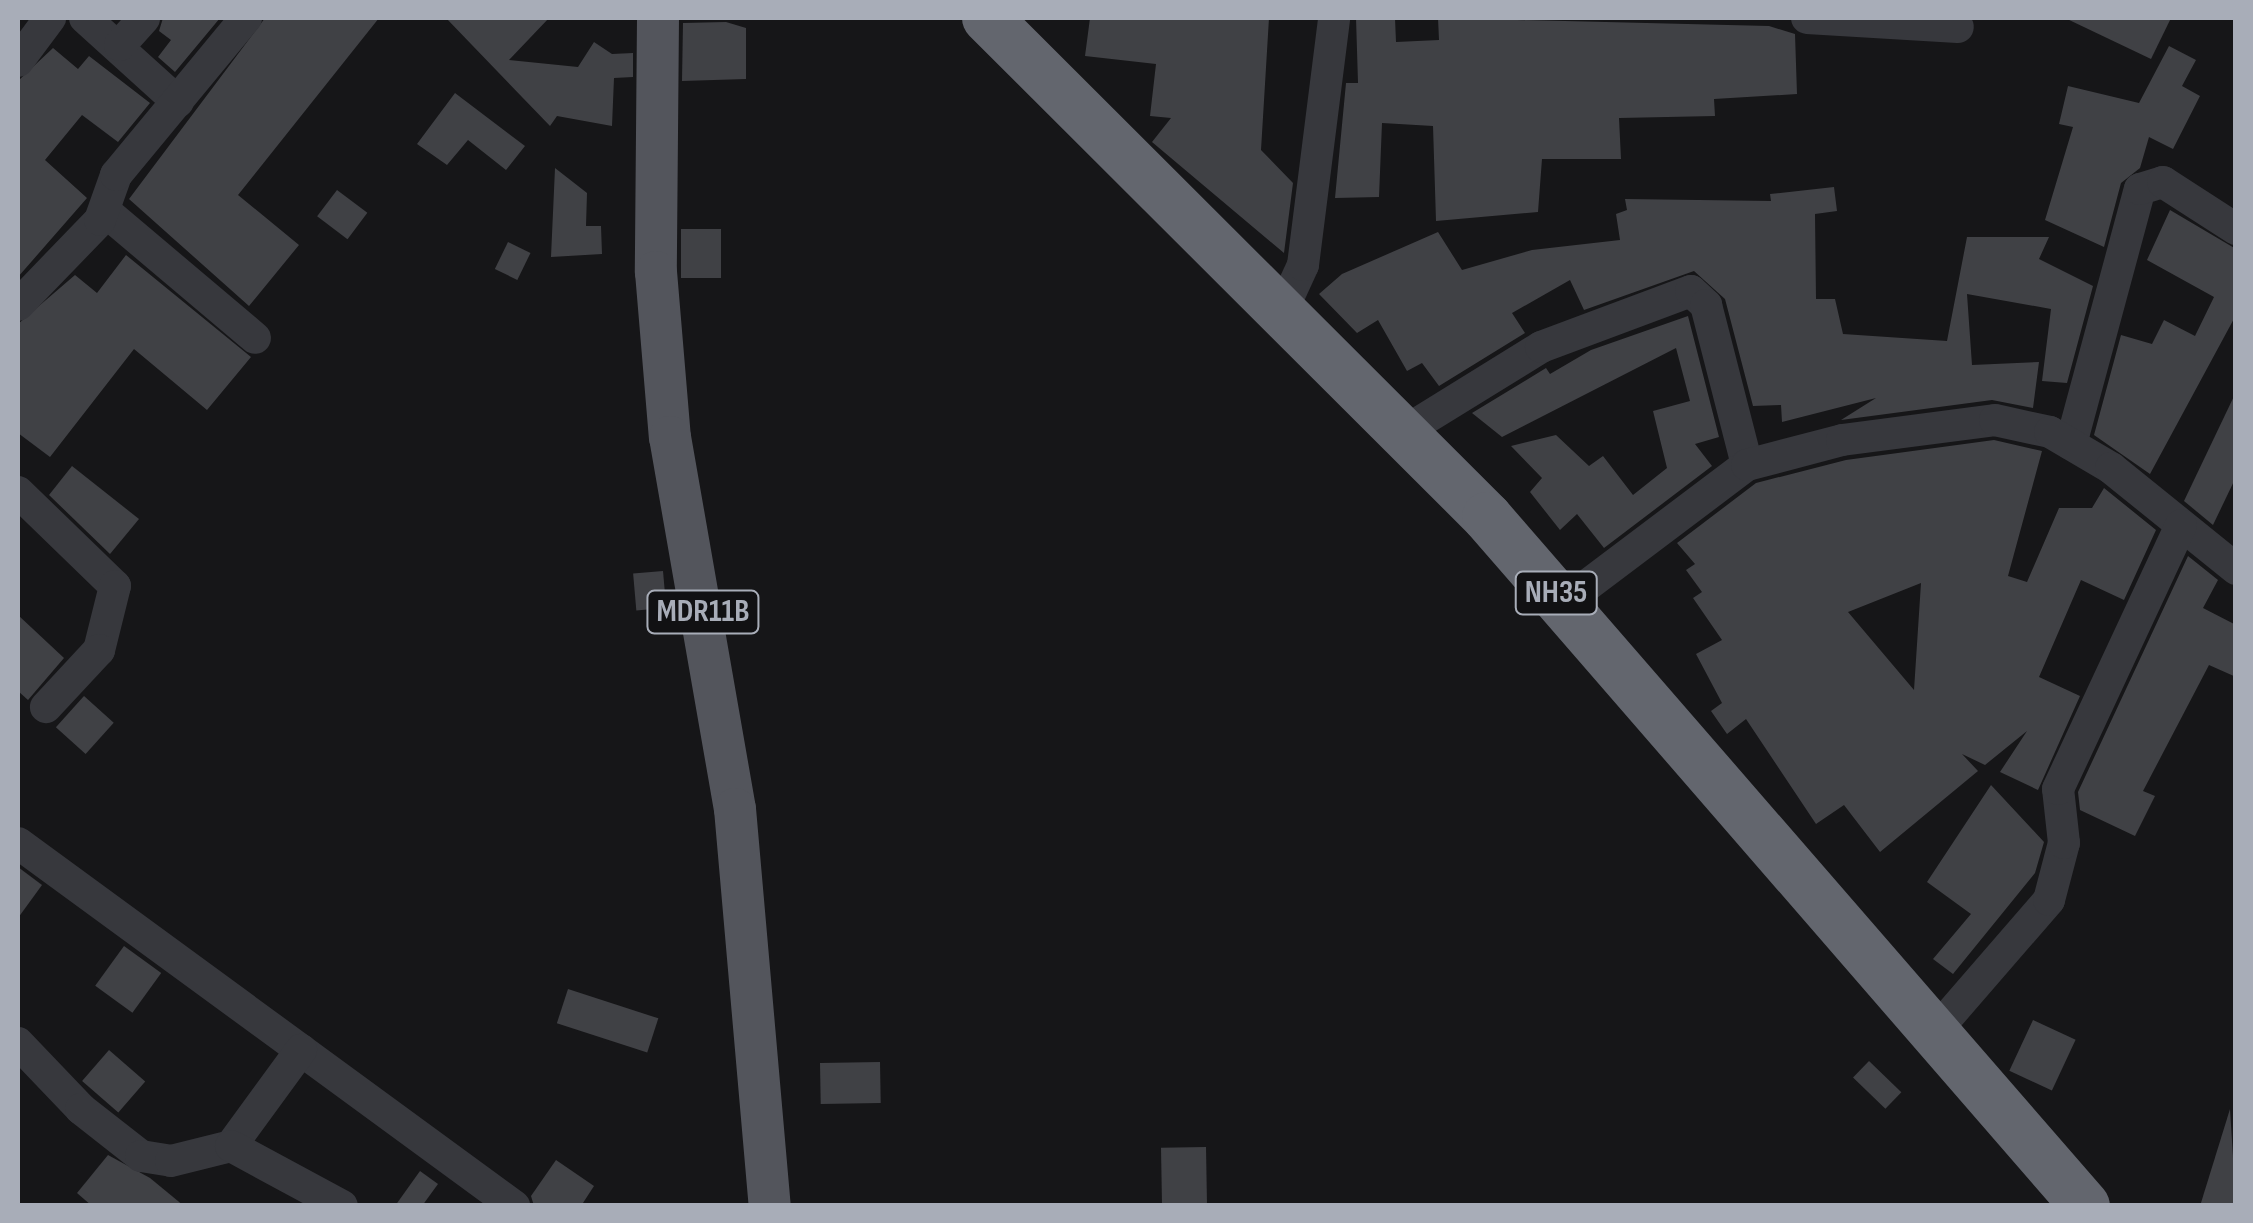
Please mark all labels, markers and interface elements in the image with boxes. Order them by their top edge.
road number: NH35 [1514,566,1598,620]
road number: MDR11B [646,585,760,639]

